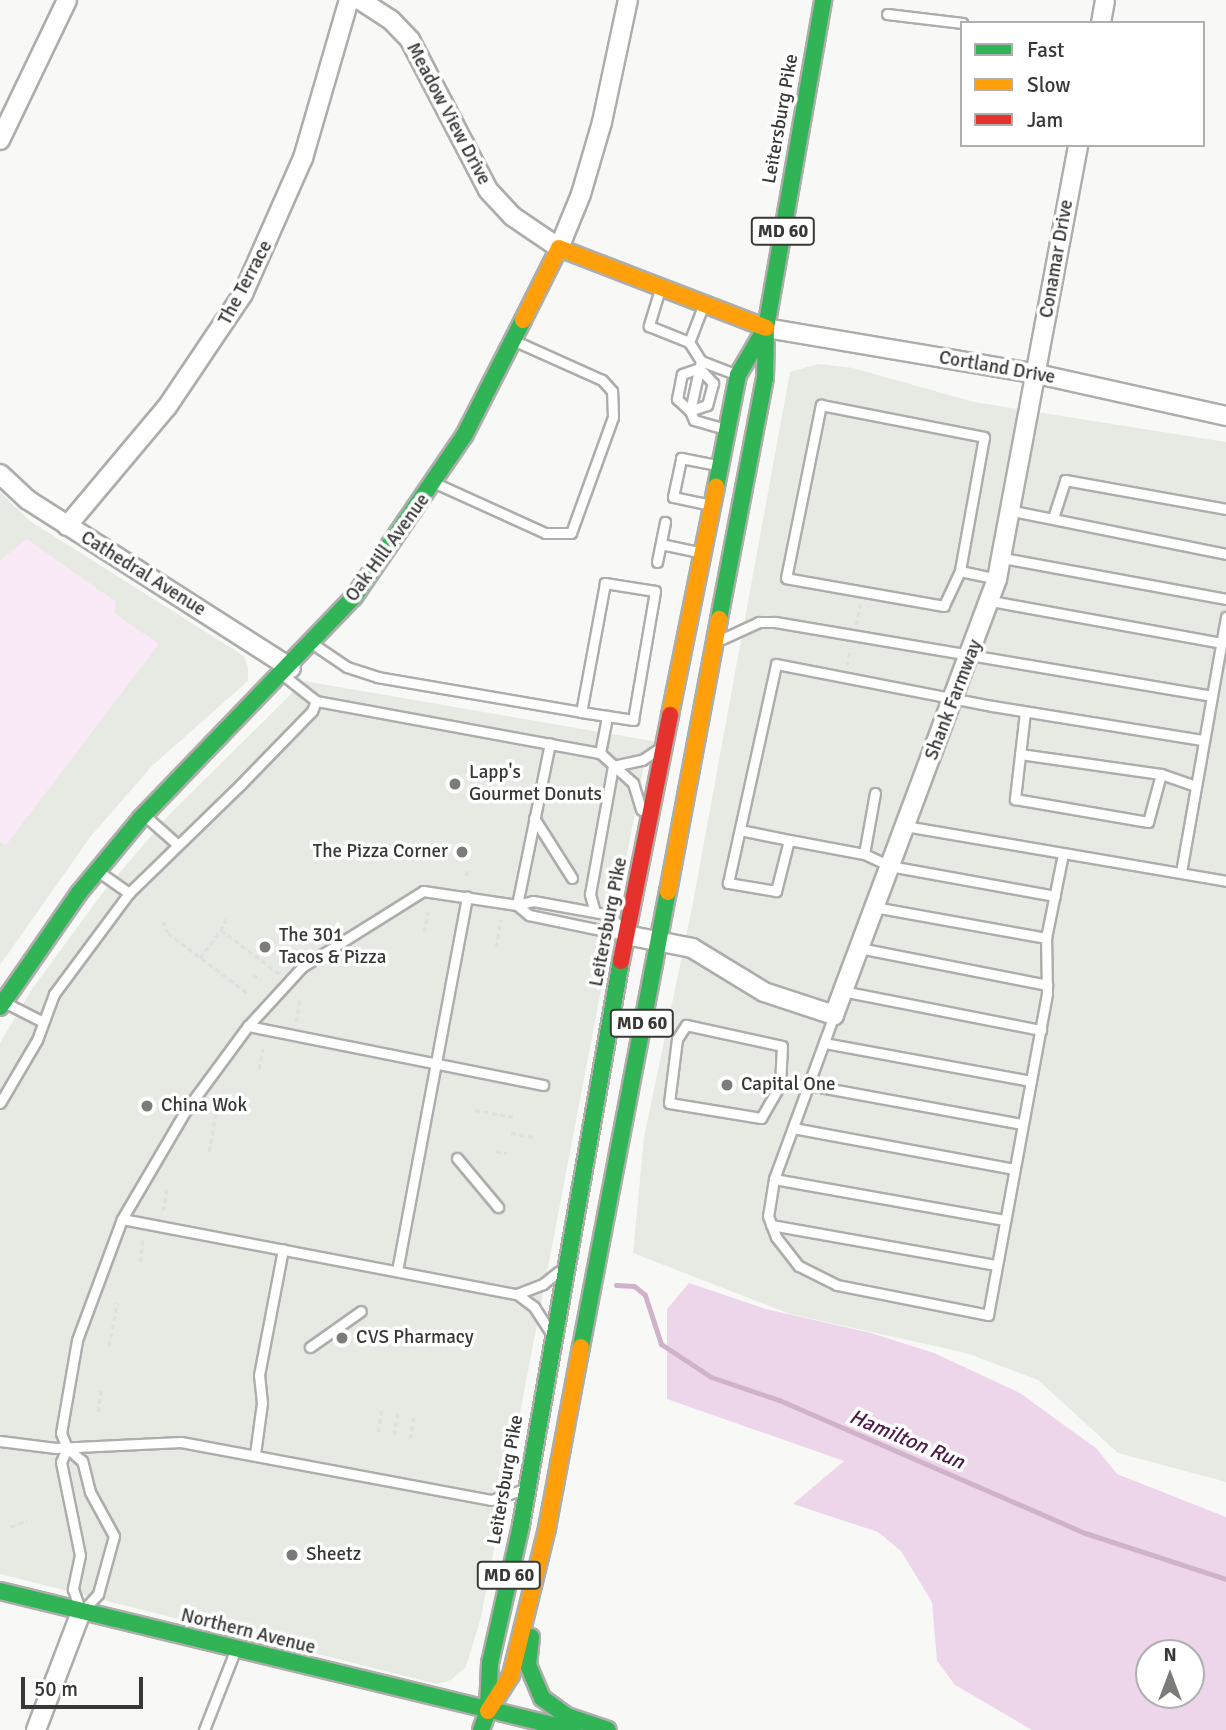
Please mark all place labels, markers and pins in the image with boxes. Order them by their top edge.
place label: Lapp's Gourmet Donuts [469,762,602,806]
marker: Lapp's Gourmet Donuts [447,776,463,792]
place label: The Pizza Corner [313,841,448,863]
marker: The Pizza Corner [454,844,470,860]
place label: The 301 Tacos & Pizza [279,925,386,969]
marker: The 301 Tacos & Pizza [257,939,273,955]
place label: Capital One [741,1074,836,1096]
marker: Capital One [719,1077,735,1093]
place label: China Wok [161,1095,247,1117]
marker: China Wok [139,1098,155,1114]
place label: CVS Pharmacy [356,1327,474,1349]
marker: CVS Pharmacy [334,1330,350,1346]
place label: Sheetz [306,1544,361,1566]
marker: Sheetz [284,1547,300,1563]

